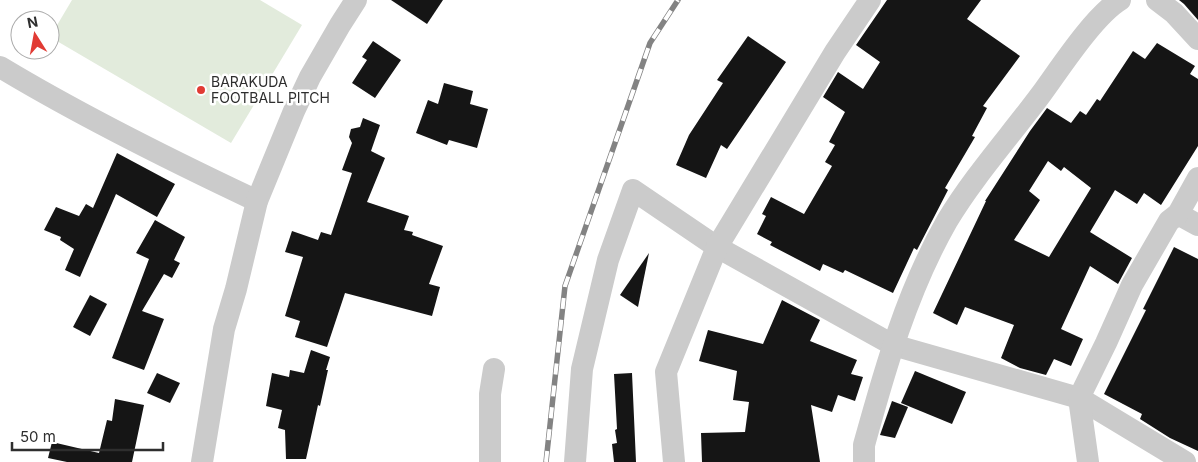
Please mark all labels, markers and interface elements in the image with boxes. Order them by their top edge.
north arrow [10,10,60,60]
text: N [26,12,39,31]
place label: BARAKUDA FOOTBALL PITCH [211,73,330,106]
marker: BARAKUDA FOOTBALL PITCH [195,84,207,96]
scale bar [12,420,164,452]
text: 50 m [20,427,56,446]

